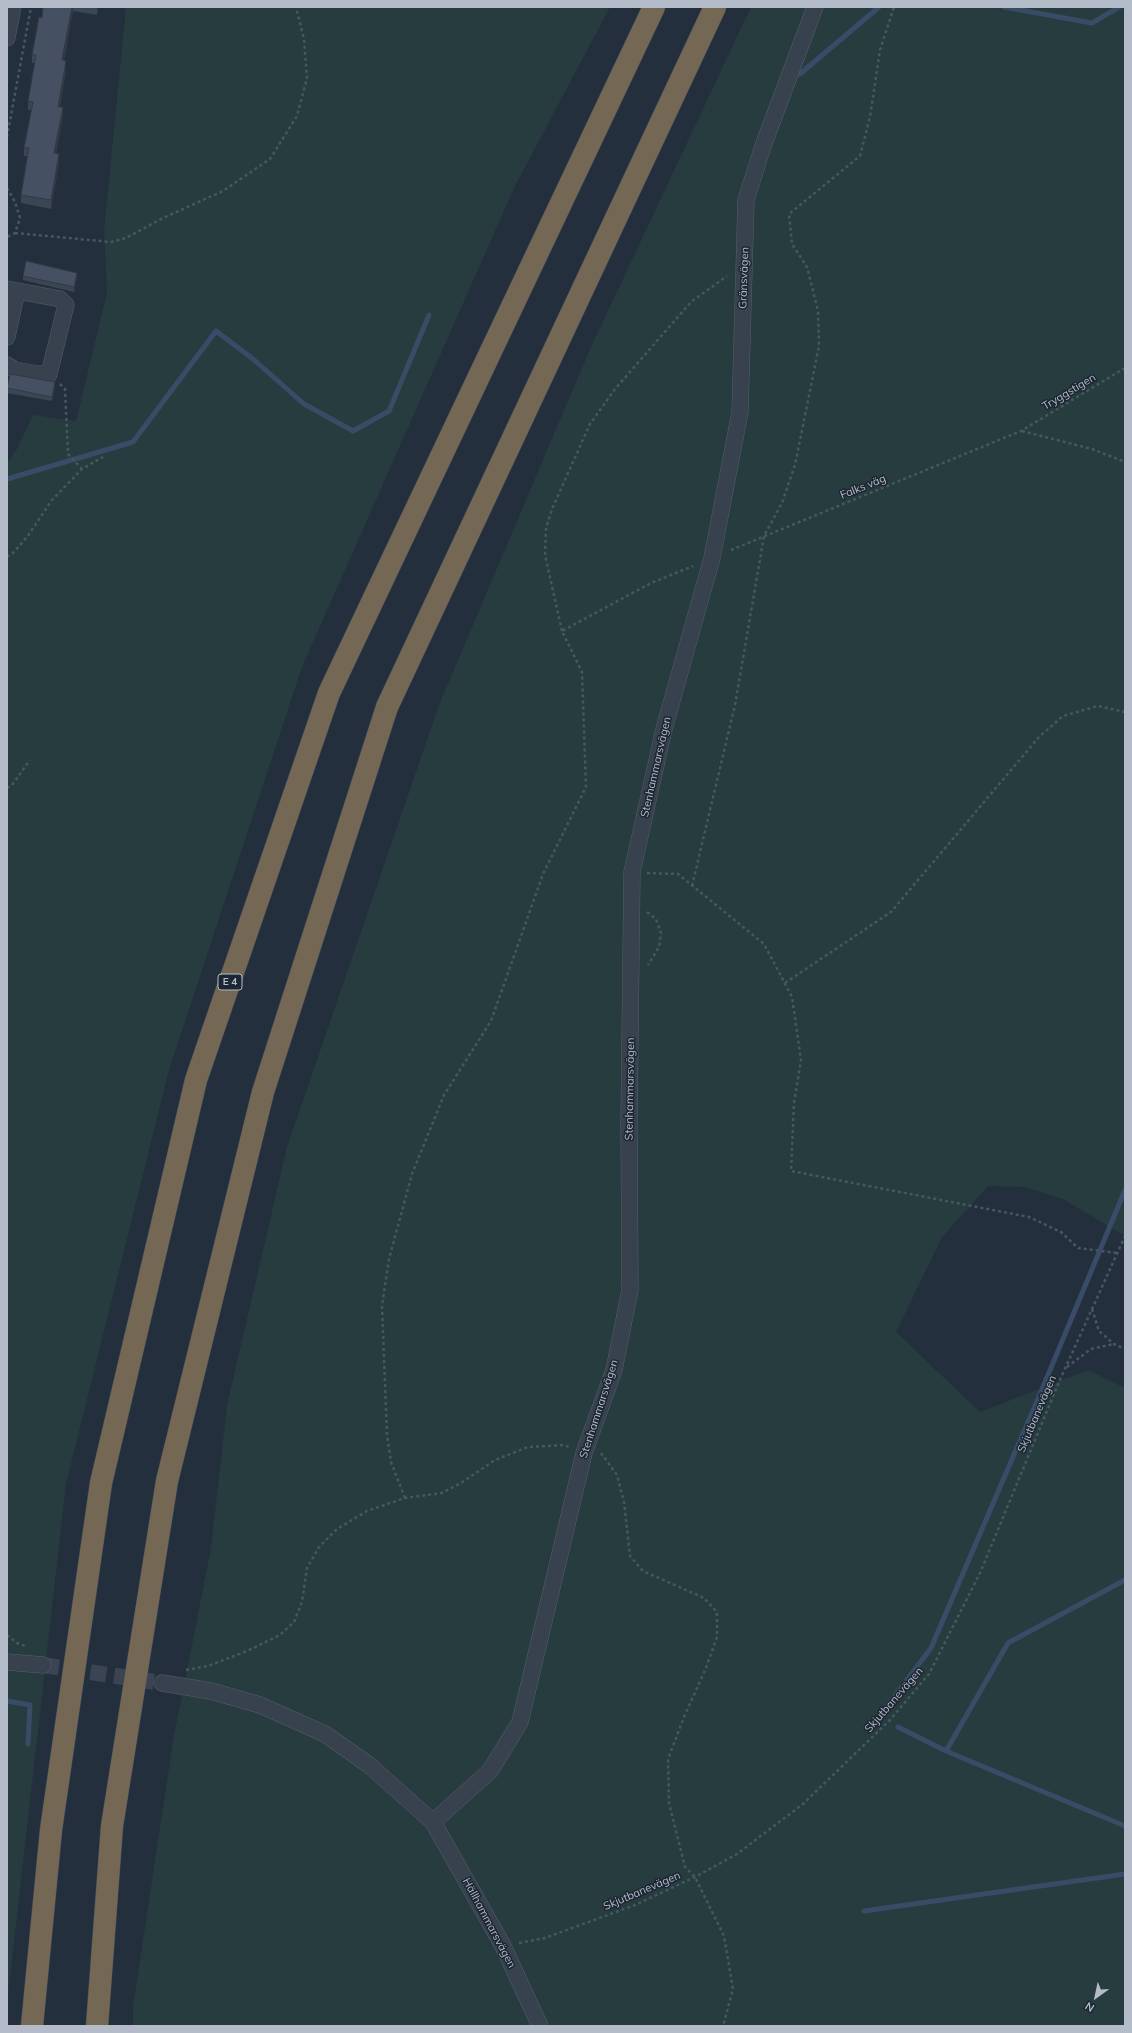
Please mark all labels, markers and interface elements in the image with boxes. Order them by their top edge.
street label: Gränsvägen [736,247,752,309]
street label: Tryggstigen [1040,371,1098,413]
street label: Falks väg [838,472,888,502]
street label: Stenhammarsvägen [638,715,674,819]
road number: E 4 [218,974,242,990]
street label: Stenhammarsvägen [623,1037,637,1141]
street label: Stenhammarsvägen [577,1358,621,1460]
street label: Skjutbanevägen [1015,1373,1059,1455]
street label: Skjutbanevägen [862,1665,926,1735]
street label: Skjutbanevägen [601,1869,683,1913]
street label: Hällhammarsvägen [460,1876,518,1970]
north arrow [1076,1977,1116,2017]
text: N [1082,1999,1097,2015]

